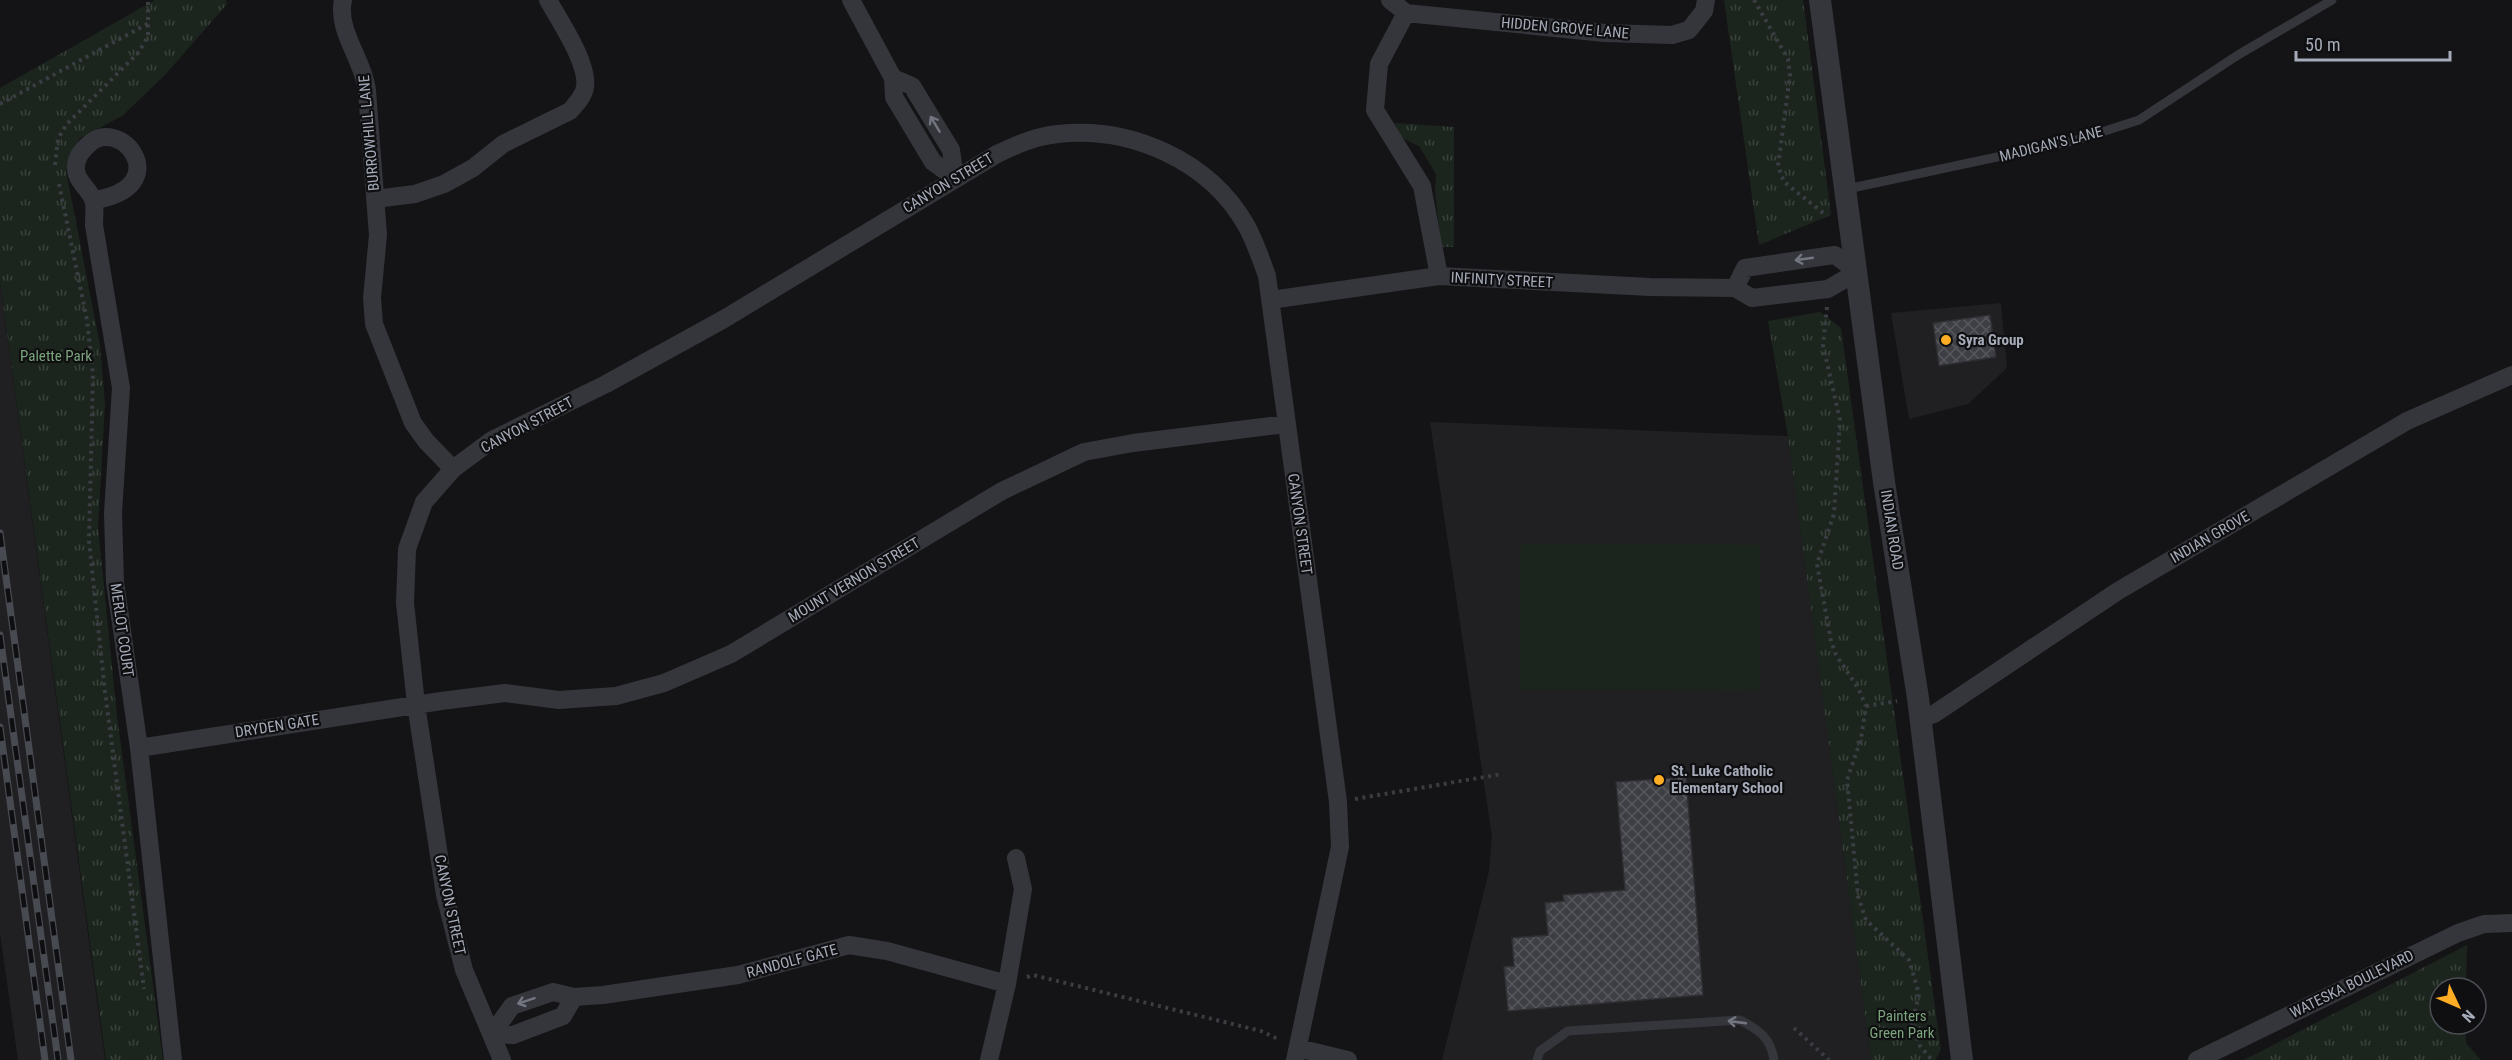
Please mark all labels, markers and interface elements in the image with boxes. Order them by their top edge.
street label: HIDDEN GROVE LANE [1500,13,1630,43]
scale bar [2296,24,2450,62]
text: 50 m [2305,34,2340,55]
street label: BURROWHILL LANE [355,74,383,192]
one-way arrow [929,116,941,133]
street label: MADIGAN'S LANE [1998,122,2104,166]
street label: CANYON STREET [900,149,997,217]
one-way arrow [1795,254,1814,265]
street label: INFINITY STREET [1450,268,1554,292]
place label: Syra Group [1958,331,2024,349]
marker: Syra Group [1939,333,1953,347]
park label: Palette Park [20,347,92,365]
street label: CANYON STREET [478,393,576,457]
street label: CANYON STREET [1284,472,1316,576]
street label: INDIAN ROAD [1877,489,1907,571]
street label: INDIAN GROVE [2167,507,2253,567]
street label: MOUNT VERNON STREET [785,534,923,626]
street label: MERLOT COURT [107,582,138,678]
street label: DRYDEN GATE [234,710,320,742]
place label: St. Luke Catholic Elementary School [1671,762,1783,797]
marker: St. Luke Catholic Elementary School [1652,773,1666,787]
street label: CANYON STREET [431,853,469,957]
street label: RANDOLF GATE [745,940,839,982]
street label: WATESKA BOULEVARD [2287,946,2417,1022]
north arrow [2428,976,2488,1036]
one-way arrow [517,997,536,1008]
text: N [2458,1006,2479,1026]
park label: Painters Green Park [1870,1007,1935,1042]
one-way arrow [1728,1017,1747,1028]

